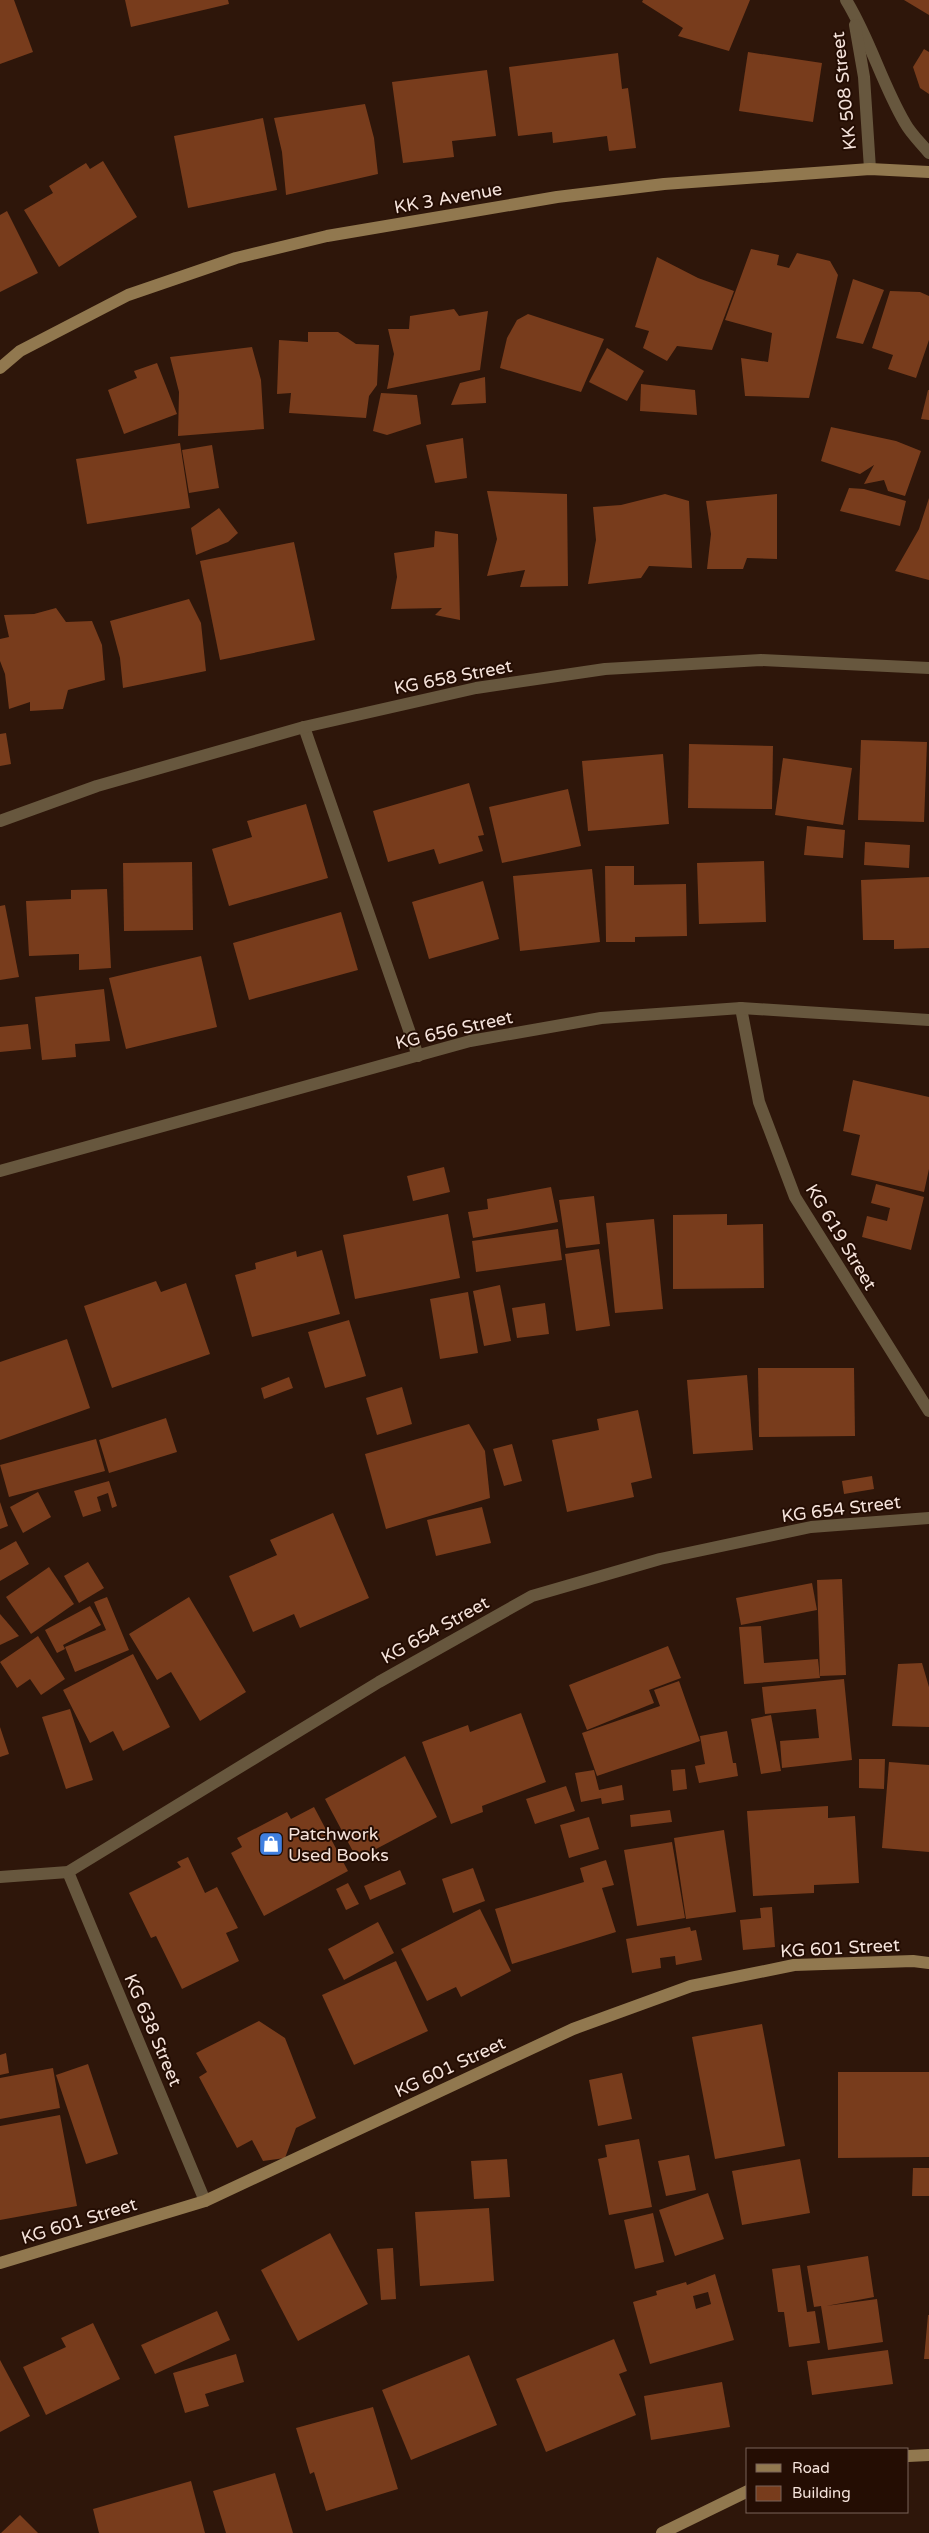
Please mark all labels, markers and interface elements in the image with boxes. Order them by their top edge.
street label: KK 508 Street [827,31,861,151]
street label: KK 3 Avenue [392,178,504,218]
street label: KG 658 Street [392,655,514,699]
street label: KG 656 Street [393,1006,515,1054]
street label: KG 619 Street [801,1180,881,1294]
street label: KG 654 Street [780,1491,902,1527]
street label: KG 654 Street [377,1591,493,1669]
place label: Patchwork Used Books [288,1823,389,1866]
shop icon: Patchwork Used Books [258,1831,284,1857]
street label: KG 601 Street [780,1934,901,1962]
street label: KG 638 Street [119,1971,187,2090]
street label: KG 601 Street [391,2032,509,2102]
street label: KG 601 Street [18,2193,140,2249]
legend [746,2448,909,2513]
text: Road [792,2459,830,2477]
text: Building [792,2484,851,2502]

